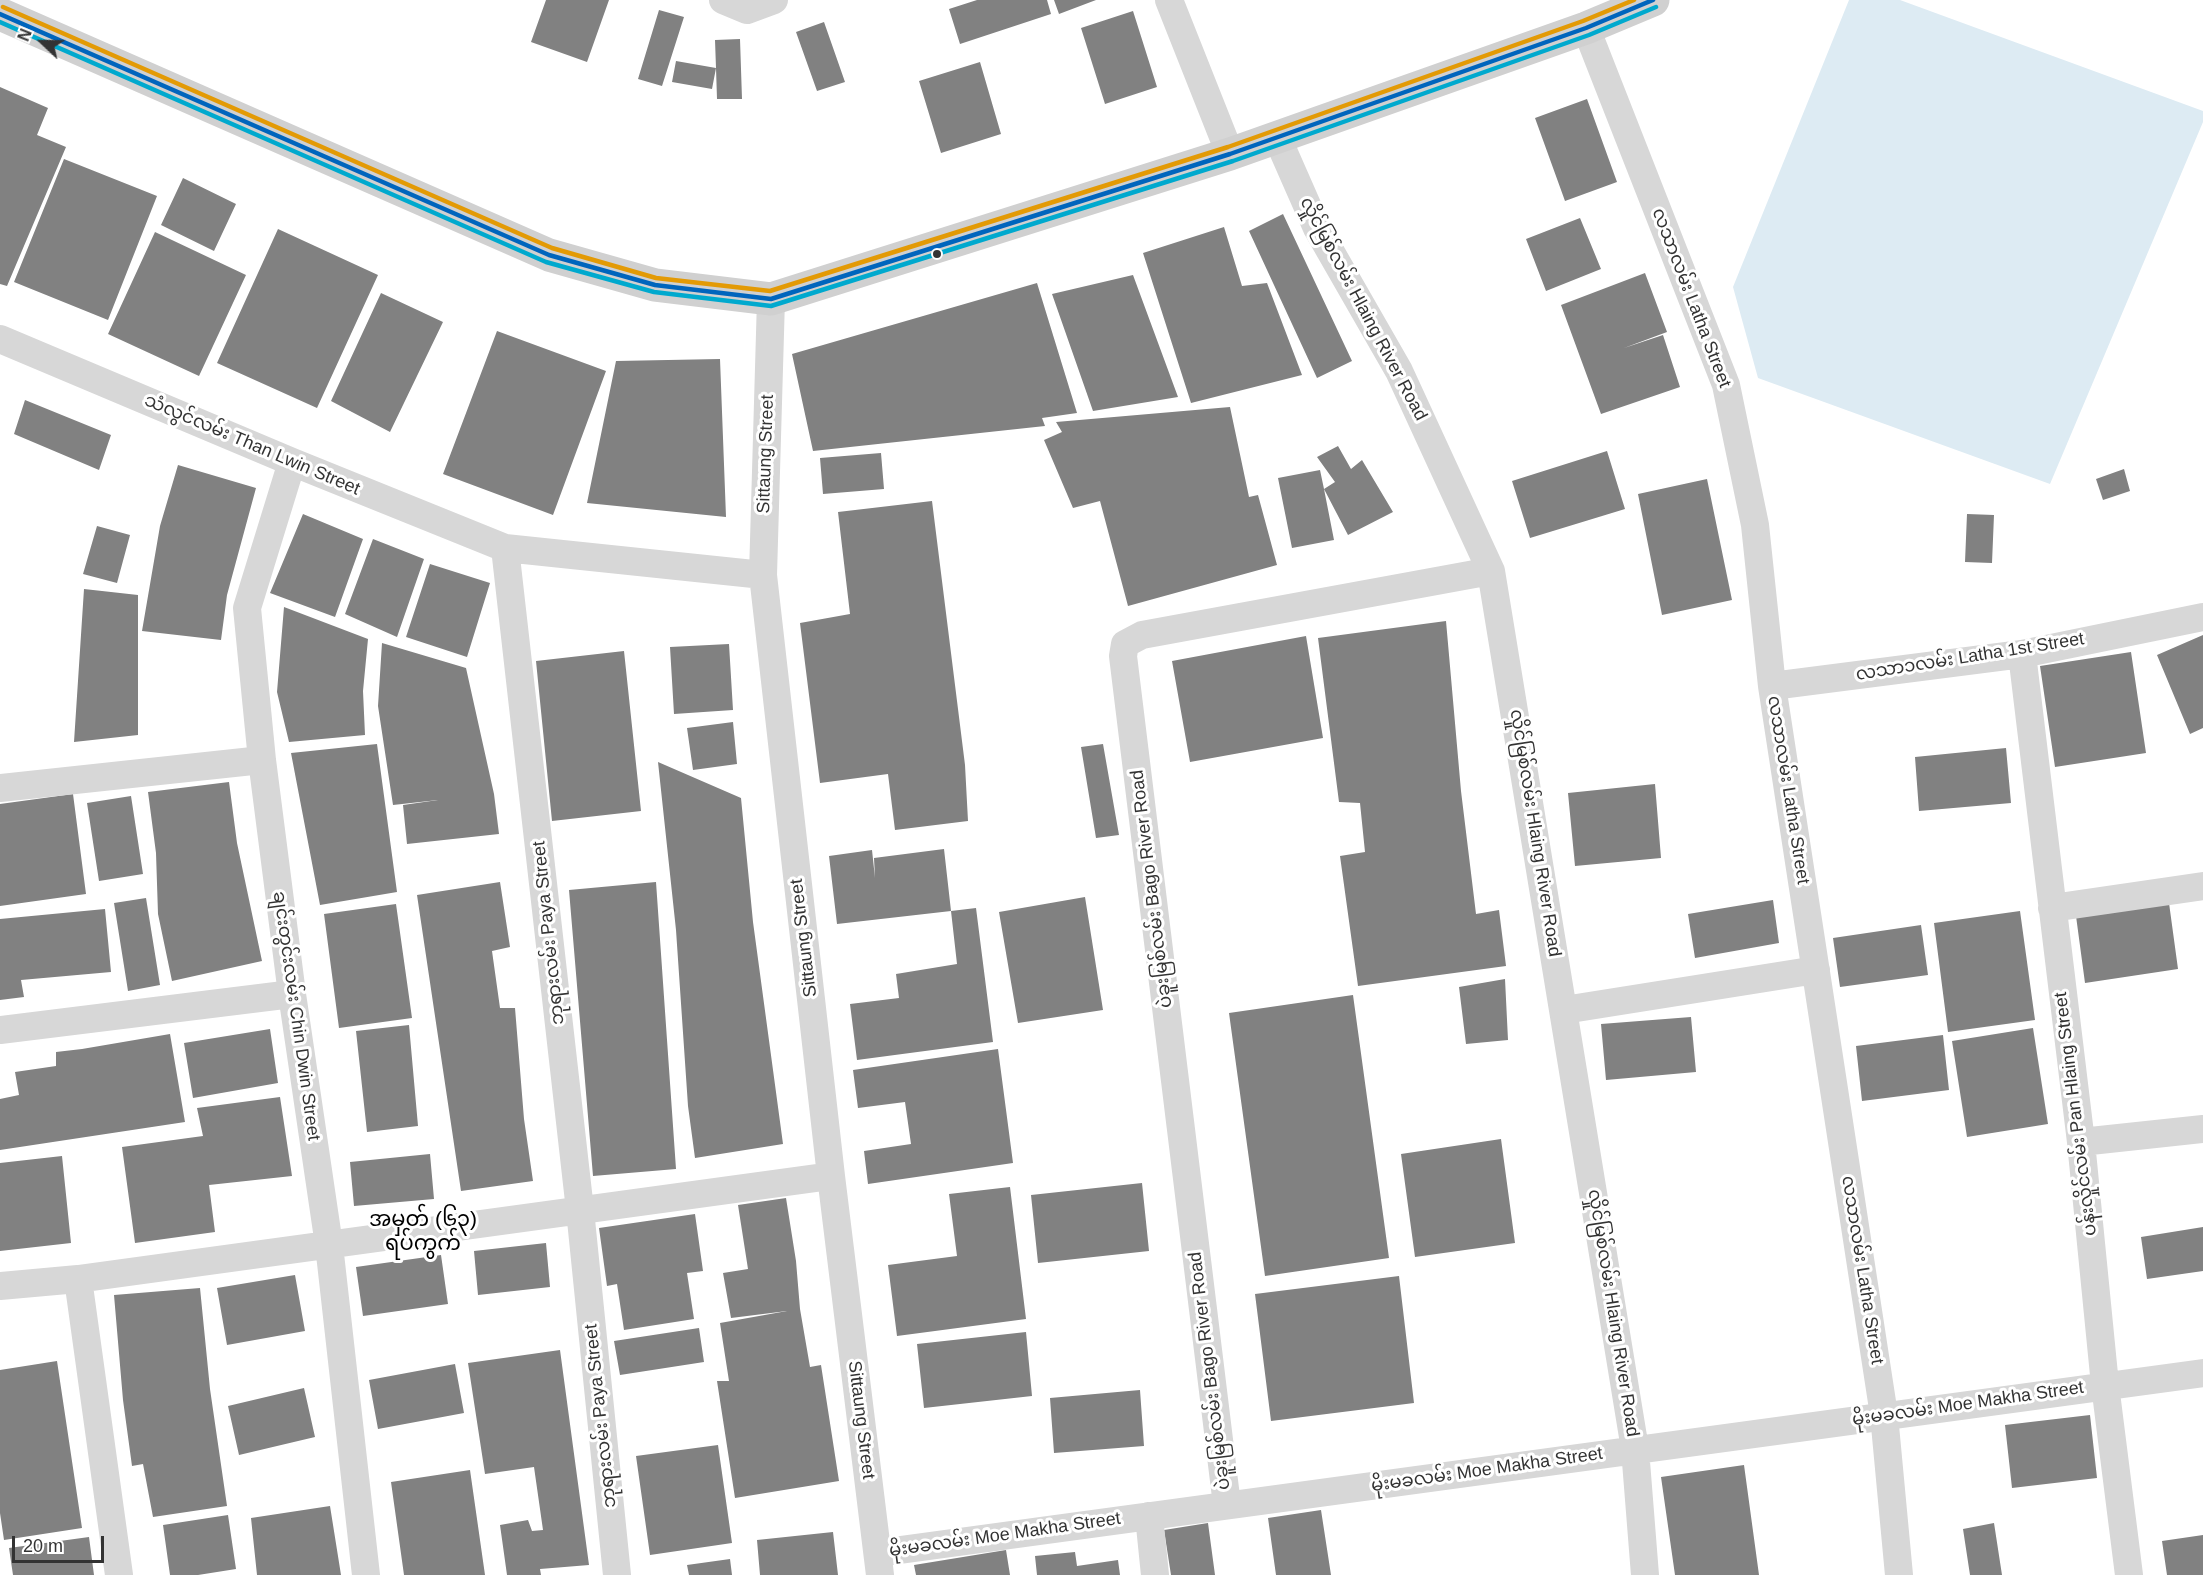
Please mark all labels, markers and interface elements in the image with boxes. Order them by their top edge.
north arrow [12,12,72,72]
text: N [15,27,35,44]
street label: လှိုင်မြစ်လမ်း Hlaing River Road [1295,194,1431,424]
street label: လသာလမ်း Latha Street [1647,205,1735,391]
unlabelled marker [931,248,943,260]
street label: သံလွင်လမ်း Than Lwin Street [141,390,363,500]
street label: Sittaung Street [753,394,779,514]
street label: လသာ၁လမ်း Latha 1st Street [1854,628,2086,686]
street label: လသာလမ်း Latha Street [1762,694,1814,886]
street label: လှိုင်မြစ်လမ်း Hlaing River Road [1505,708,1565,958]
street label: ပဲခူးမြစ်လမ်း Bago River Road [1127,769,1177,1009]
street label: ဘုရားလမ်း Paya Street [529,840,569,1026]
street label: Sittaung Street [786,878,822,998]
street label: ချင်းတွင်းလမ်း Chin Dwin Street [268,890,324,1142]
street label: ပန်းလှိုင်လမ်း Pan Hlaing Street [2050,991,2102,1237]
street label: လသာလမ်း Latha Street [1836,1174,1888,1366]
street label: လှိုင်မြစ်လမ်း Hlaing River Road [1583,1188,1643,1438]
district label: အမှတ် (၆၃) ရပ်ကွက် [369,1207,477,1257]
street label: ပဲခူးမြစ်လမ်း Bago River Road [1185,1251,1235,1491]
street label: ဘုရားလမ်း Paya Street [581,1323,621,1509]
street label: Sittaung Street [843,1360,879,1480]
street label: မိုးမခလမ်း Moe Makha Street [1851,1377,2085,1431]
street label: မိုးမခလမ်း Moe Makha Street [1370,1443,1604,1497]
street label: မိုးမခလမ်း Moe Makha Street [888,1508,1122,1562]
scale bar [15,1524,106,1562]
text: 20 m [23,1536,63,1556]

